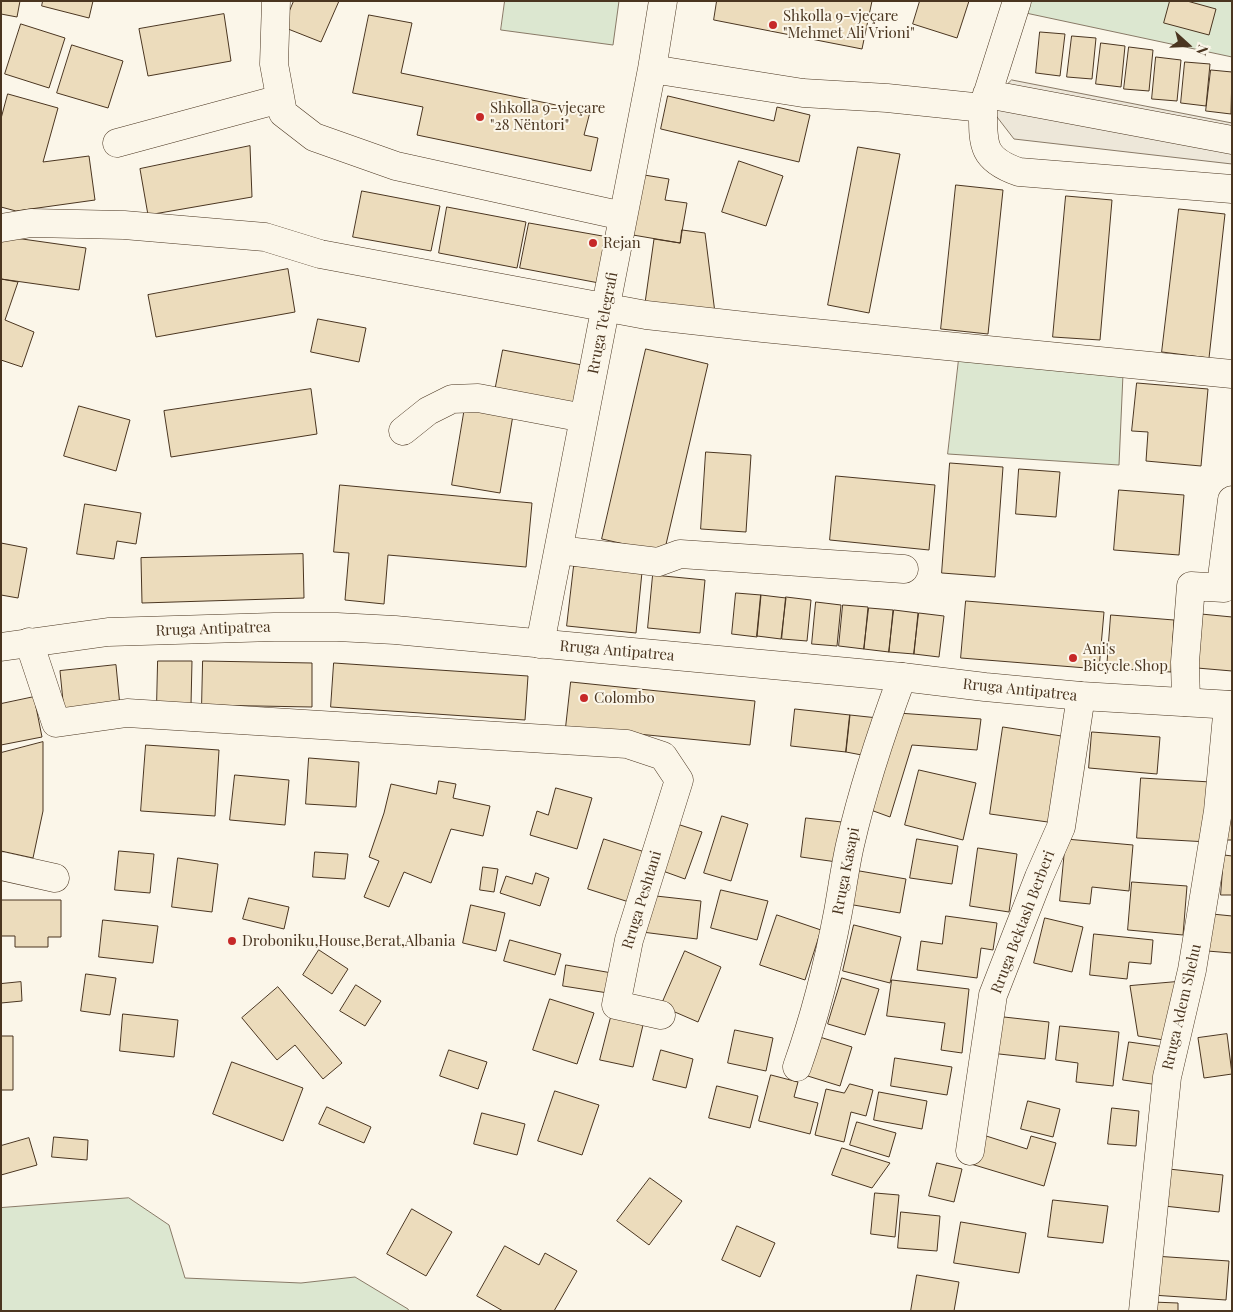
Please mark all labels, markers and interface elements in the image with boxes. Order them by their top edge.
place label: Shkolla 9-vjeçare "Mehmet Ali Vrioni" [783,7,915,42]
marker: Shkolla 9-vjeçare "Mehmet Ali Vrioni" [767,19,779,31]
north arrow [1163,20,1213,70]
text: N [1192,42,1213,58]
place label: Shkolla 9-vjeçare "28 Nëntori" [490,99,605,134]
marker: Shkolla 9-vjeçare "28 Nëntori" [474,111,486,123]
place label: Rejan [603,234,641,252]
marker: Rejan [587,237,599,249]
street label: Rruga Telegrafi [584,271,622,375]
street label: Rruga Antipatrea [155,618,271,640]
street label: Rruga Antipatrea [559,637,675,665]
place label: Ani's Bicycle Shop [1083,640,1168,675]
marker: Ani's Bicycle Shop [1067,652,1079,664]
street label: Rruga Antipatrea [962,675,1078,705]
place label: Colombo [594,689,655,707]
marker: Colombo [578,692,590,704]
street label: Rruga Kasapi [829,826,863,916]
street label: Rruga Bektash Berberi [987,848,1059,996]
street label: Rruga Peshtani [618,849,666,951]
place label: Droboniku,House,Berat,Albania [242,932,455,950]
marker: Droboniku,House,Berat,Albania [226,935,238,947]
street label: Rruga Adem Shehu [1159,942,1205,1072]

